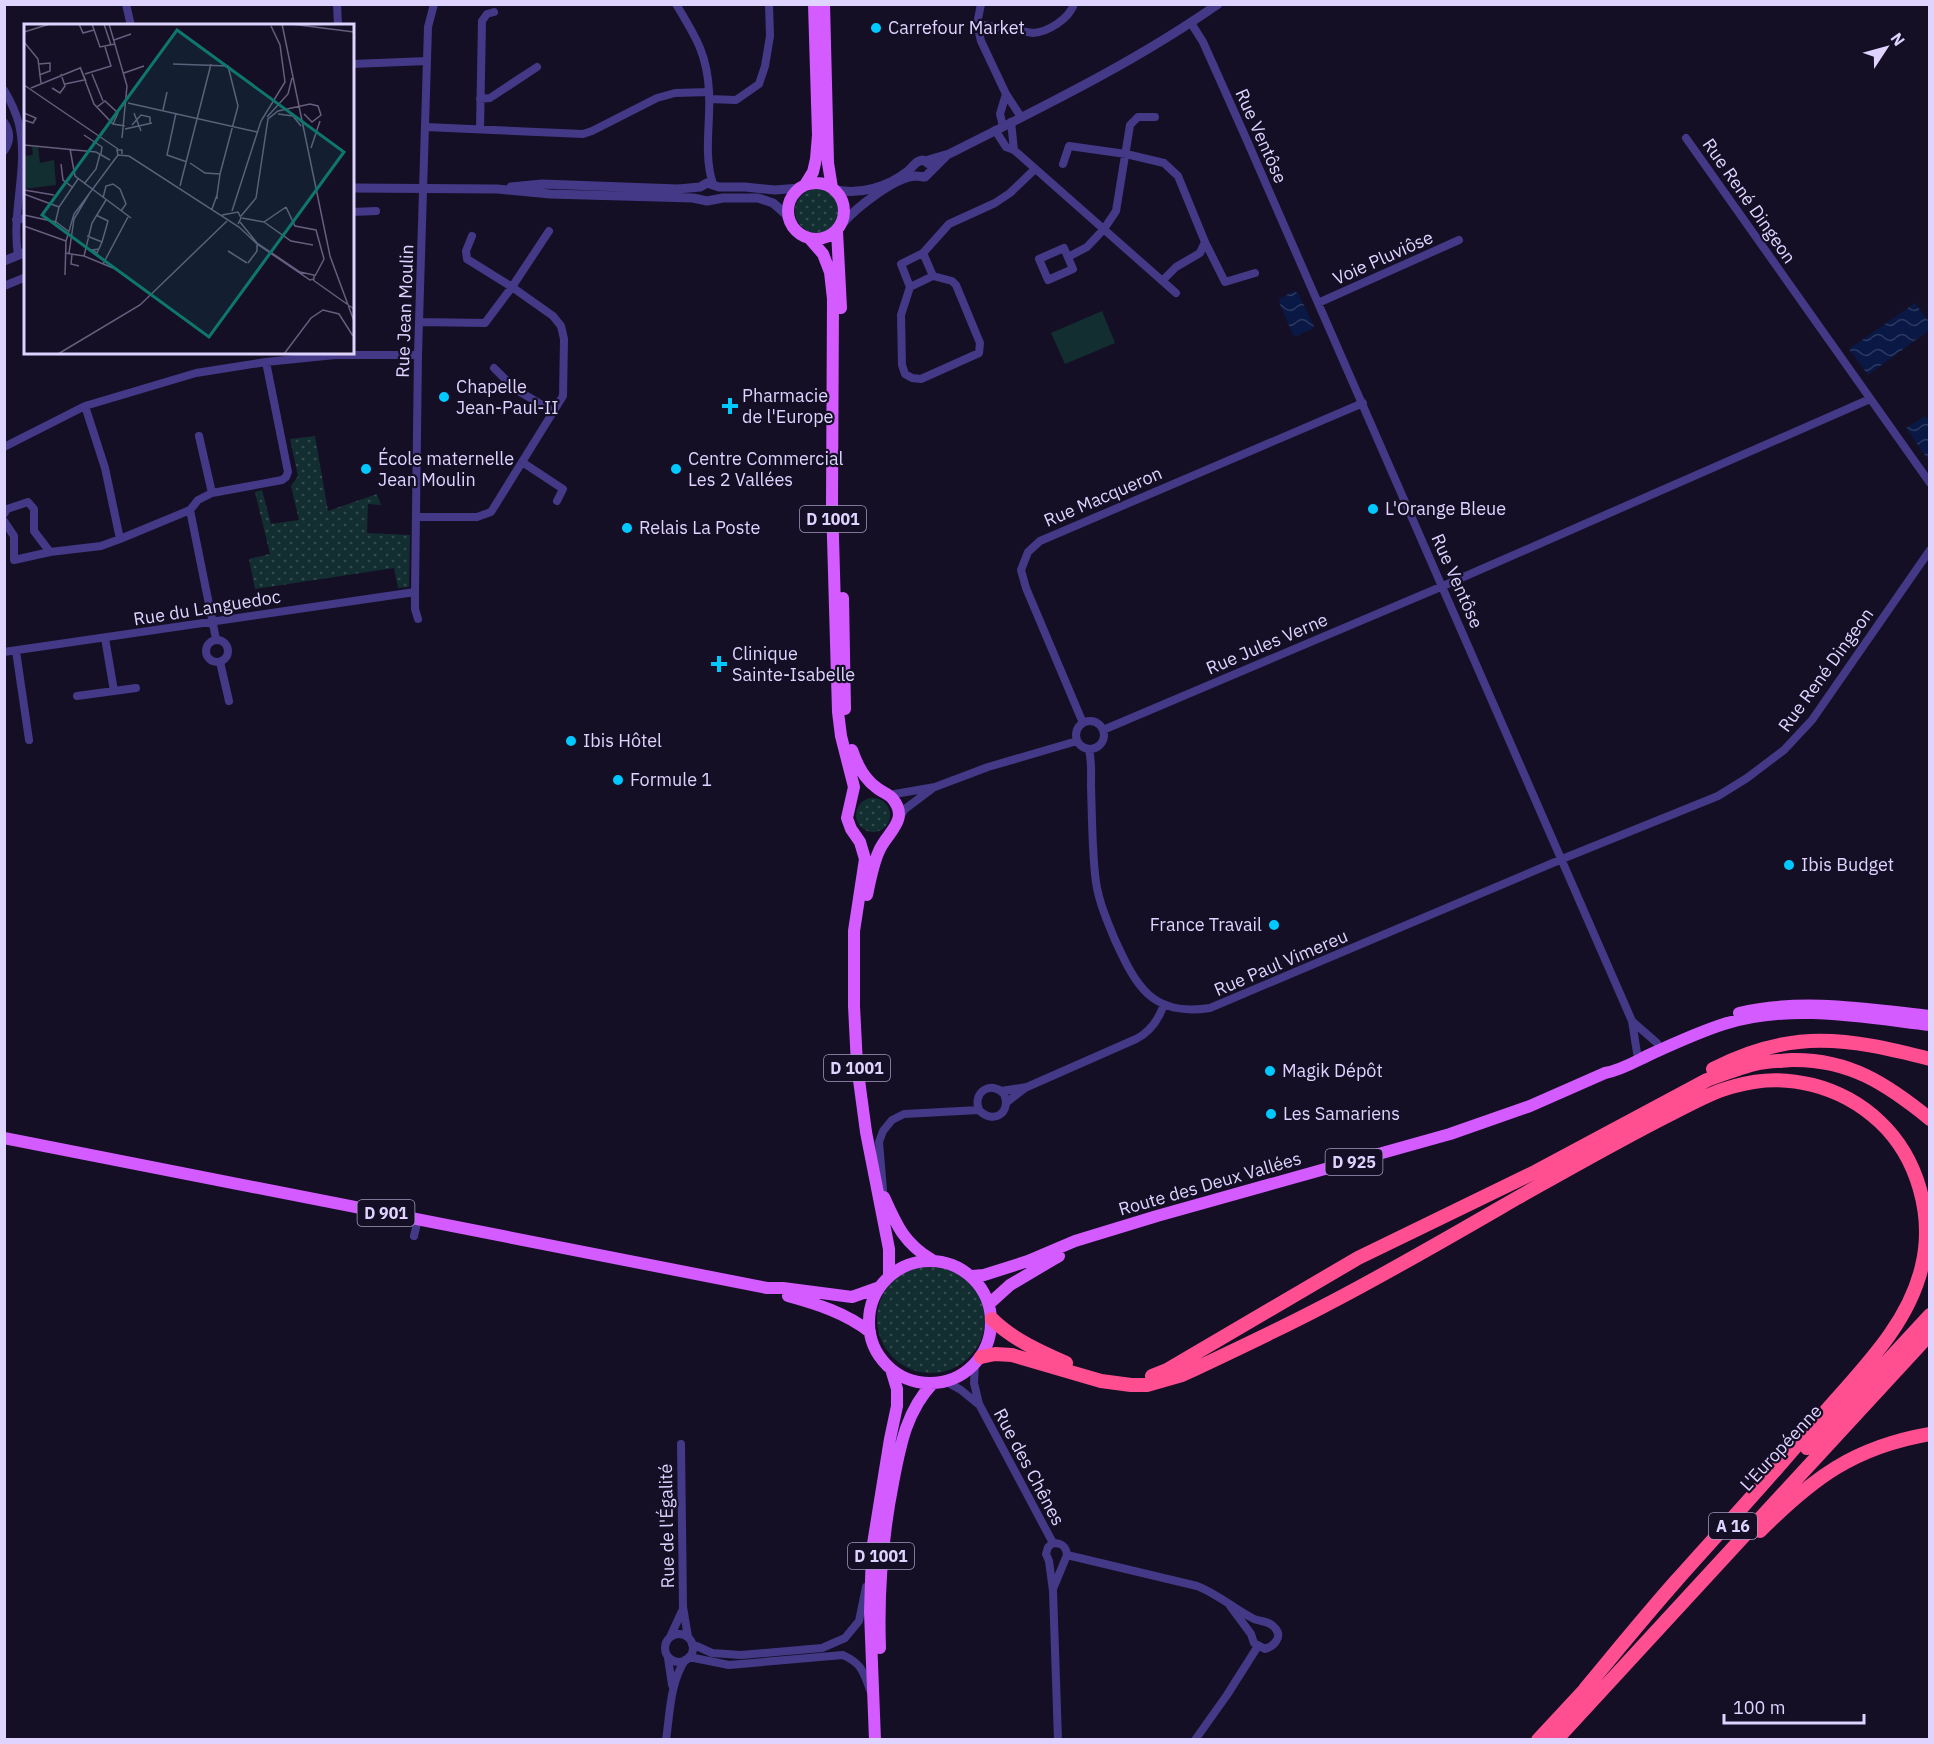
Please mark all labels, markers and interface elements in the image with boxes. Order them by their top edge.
place label: Carrefour Market [888,16,1025,39]
north arrow [1856,18,1916,78]
marker: Carrefour Market [869,21,883,35]
inset map [24,24,354,354]
text: N [1887,29,1910,50]
street label: Rue Ventôse [1230,85,1293,187]
street label: Rue René Dingeon [1698,134,1801,268]
street label: Voie Pluviôse [1329,225,1437,290]
street label: Rue Jean Moulin [391,244,418,378]
place label: Chapelle Jean-Paul-II [456,375,558,419]
place label: Pharmacie de l'Europe [742,384,834,428]
marker: Chapelle Jean-Paul-II [437,390,451,404]
marker: Pharmacie de l'Europe [723,399,737,413]
place label: École maternelle Jean Moulin [378,447,514,491]
place label: Centre Commercial Les 2 Vallées [688,447,843,491]
street label: Rue Macqueron [1040,461,1165,532]
marker: École maternelle Jean Moulin [359,462,373,476]
marker: Centre Commercial Les 2 Vallées [669,462,683,476]
place label: L'Orange Bleue [1385,497,1506,520]
marker: L'Orange Bleue [1366,502,1380,516]
road number: D 1001 [800,506,866,532]
place label: Relais La Poste [639,516,761,539]
marker: Relais La Poste [620,521,634,535]
street label: Rue Ventôse [1426,530,1489,632]
street label: Rue du Languedoc [132,585,282,630]
street label: Rue René Dingeon [1773,603,1878,736]
street label: Rue Jules Verne [1202,607,1331,680]
place label: Clinique Sainte-Isabelle [732,642,855,686]
marker: Clinique Sainte-Isabelle [710,655,728,673]
place label: Ibis Hôtel [583,729,662,752]
marker: Ibis Hôtel [564,734,578,748]
place label: Formule 1 [630,768,712,791]
marker: Formule 1 [611,773,625,787]
place label: Ibis Budget [1801,853,1894,876]
marker: Ibis Budget [1782,858,1796,872]
place label: France Travail [1150,913,1262,936]
marker: France Travail [1267,918,1281,932]
street label: Rue Paul Vimereu [1210,924,1351,1001]
road number: D 1001 [824,1055,890,1081]
place label: Magik Dépôt [1282,1059,1383,1082]
marker: Magik Dépôt [1263,1064,1277,1078]
place label: Les Samariens [1283,1102,1400,1125]
marker: Les Samariens [1264,1107,1278,1121]
street label: Route des Deux Vallées [1116,1146,1304,1221]
road number: D 925 [1326,1149,1382,1175]
road number: D 901 [358,1200,414,1226]
street label: L'Européenne [1735,1400,1827,1496]
street label: Rue des Chênes [989,1404,1070,1529]
street label: Rue de l'Égalité [654,1463,679,1589]
road number: A 16 [1709,1513,1757,1539]
road number: D 1001 [848,1543,914,1569]
scale bar [1724,1687,1864,1725]
text: 100 m [1733,1696,1785,1719]

